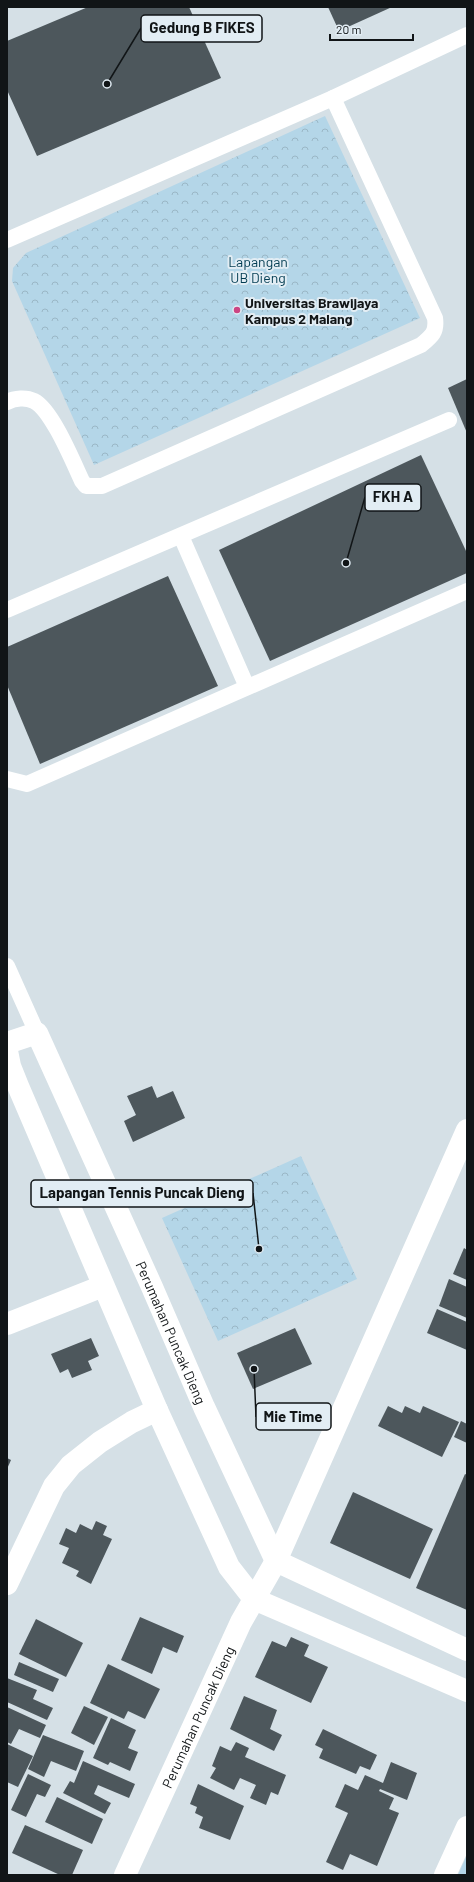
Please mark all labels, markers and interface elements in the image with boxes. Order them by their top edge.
callout: Gedung B FIKES [141,15,262,42]
scale bar [330,16,413,42]
text: Gedung B FIKES [149,18,255,36]
text: 20 m [336,22,362,36]
park label: Lapangan UB Dieng [228,253,288,286]
place label: Universitas Brawijaya Kampus 2 Malang [245,294,378,327]
marker: Universitas Brawijaya Kampus 2 Malang [232,305,242,315]
callout: FKH A [365,484,421,511]
text: FKH A [373,487,413,505]
callout: Lapangan Tennis Puncak Dieng [31,1180,253,1207]
text: Lapangan Tennis Puncak Dieng [39,1183,245,1201]
street label: Perumahan Puncak Dieng [133,1258,210,1407]
callout: Mie Time [256,1403,331,1430]
text: Mie Time [264,1407,322,1425]
street label: Perumahan Puncak Dieng [158,1643,237,1790]

